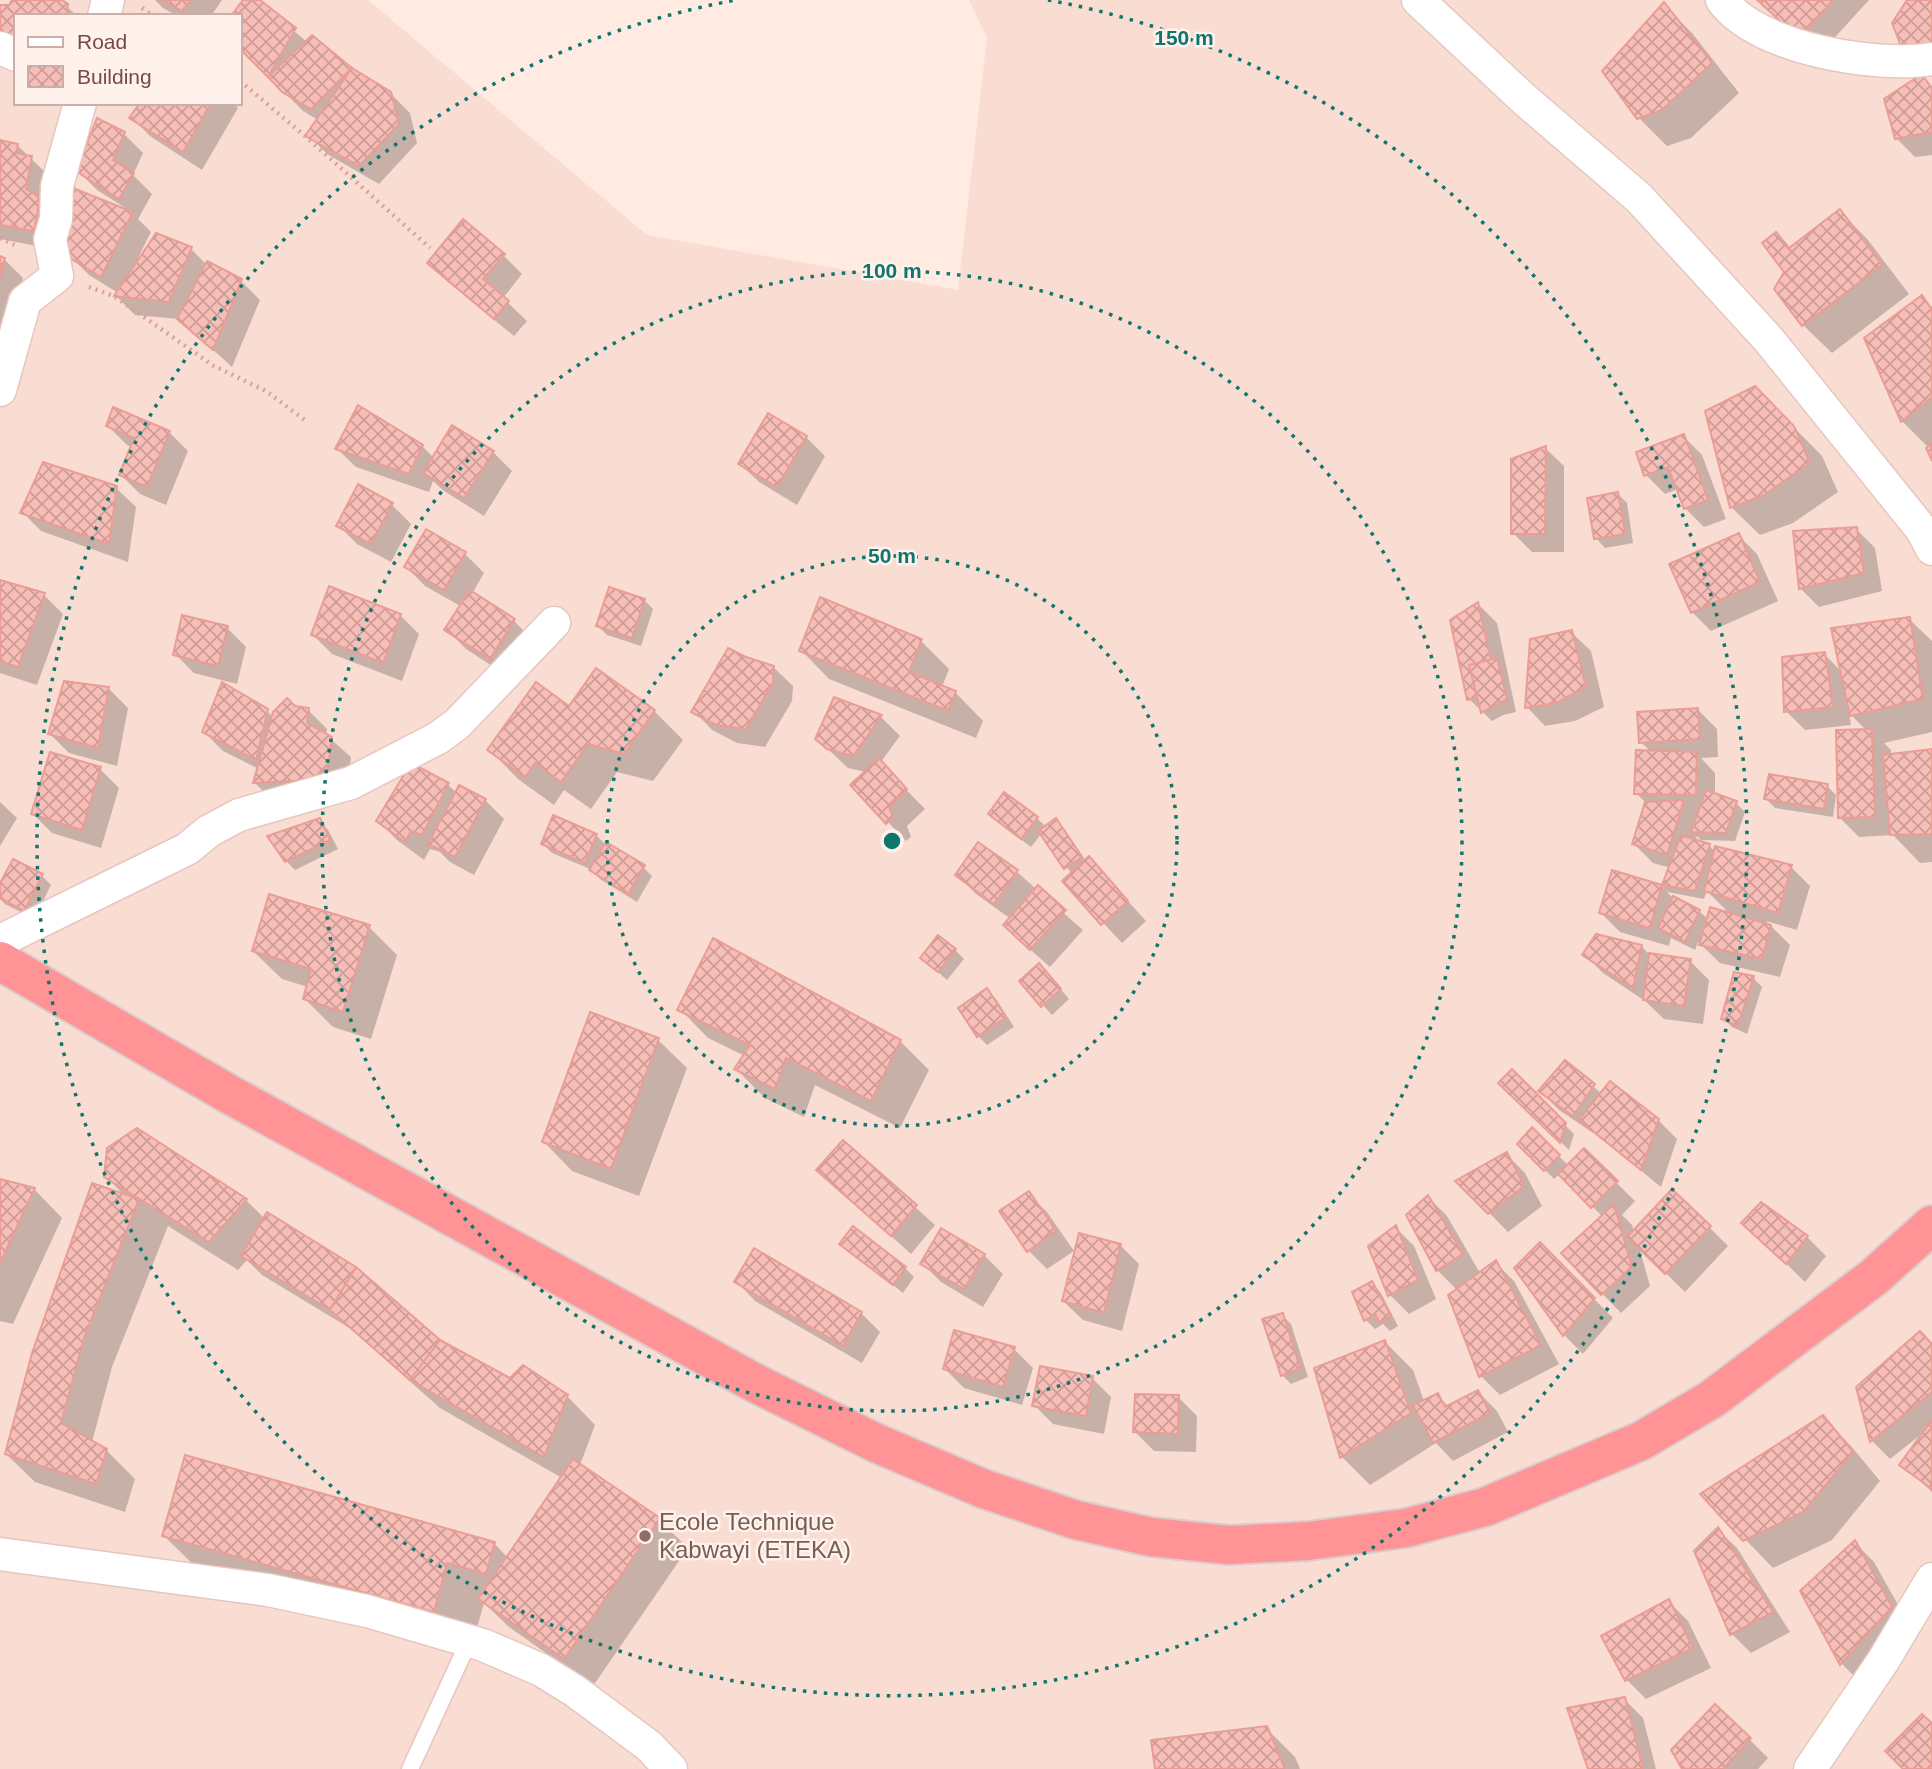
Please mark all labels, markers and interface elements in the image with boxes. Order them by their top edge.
legend [14,14,242,105]
text: 150 m [1154,26,1214,49]
text: Road [77,30,127,53]
text: Building [77,65,152,88]
text: 100 m [862,259,922,282]
text: 50 m [868,544,916,567]
centre of rings [880,829,904,853]
place label: Ecole Technique Kabwayi (ETEKA) [659,1508,851,1563]
marker: Ecole Technique Kabwayi (ETEKA) [637,1528,653,1544]

